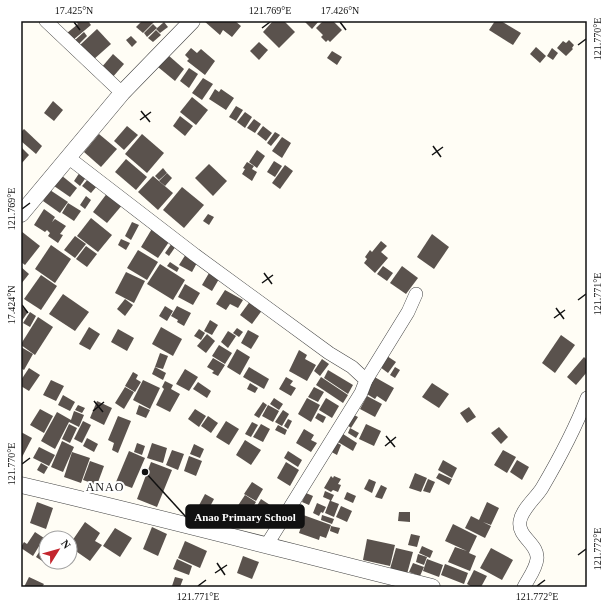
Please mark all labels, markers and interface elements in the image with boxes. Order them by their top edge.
text: 17.425°N [55,5,93,16]
text: 121.769°E [249,5,291,16]
text: 17.426°N [321,5,359,16]
text: 121.770°E [592,18,603,60]
text: 121.769°E [6,188,17,230]
text: 121.771°E [592,273,603,315]
text: 17.424°N [6,286,17,324]
text: 121.770°E [6,443,17,485]
district label: ANAO [86,480,124,494]
callout: Anao Primary School [186,505,304,528]
text: Anao Primary School [194,511,296,523]
text: 121.772°E [592,528,603,570]
north arrow [38,530,78,570]
text: N [59,537,73,551]
text: 121.771°E [177,591,219,602]
text: 121.772°E [516,591,558,602]

